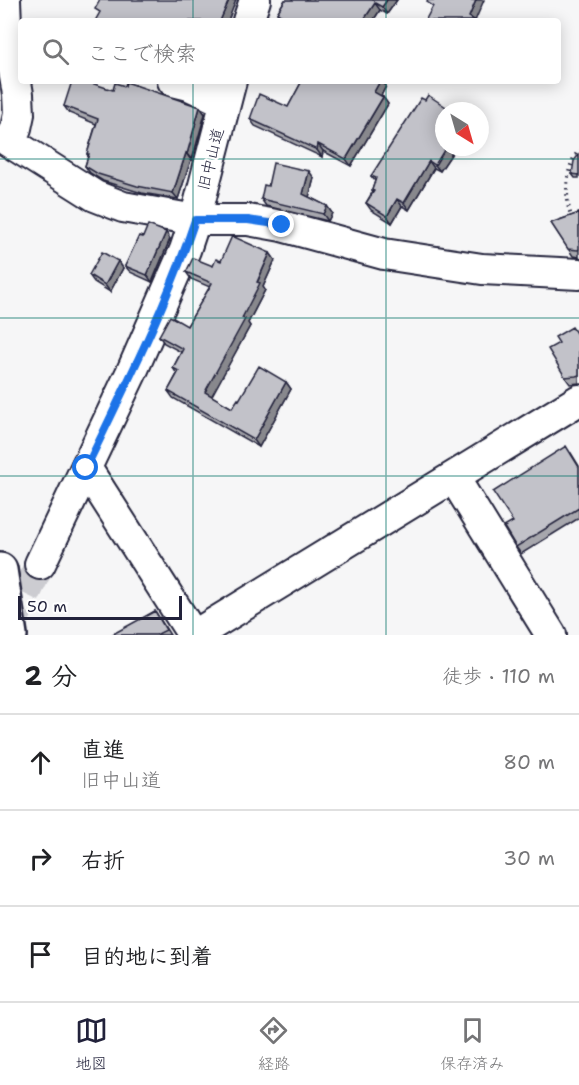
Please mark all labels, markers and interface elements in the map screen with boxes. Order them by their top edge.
search box [18,18,561,84]
icon: search [39,35,72,68]
text: ここで検索 [87,39,197,68]
north arrow [435,102,489,156]
street label: 旧中山道 [193,126,228,193]
route end [268,211,294,237]
route start [72,454,98,480]
scale bar [18,593,182,620]
text: 50 m [27,596,67,617]
text: 2 分 [24,658,77,693]
text: 徒歩 · 110 m [442,663,555,689]
text: 直進 [81,735,125,764]
icon: ahead [24,746,57,779]
text: 80 m [503,749,555,775]
text: 旧中山道 [81,767,161,793]
icon: right [24,842,57,875]
text: 30 m [503,845,555,871]
text: 右折 [81,846,125,875]
icon: arrive [24,938,57,971]
text: 目的地に到着 [81,942,213,971]
tab: 地図 [75,1014,108,1074]
tab: 経路 [257,1014,290,1074]
tab: 保存済み [440,1014,504,1074]

